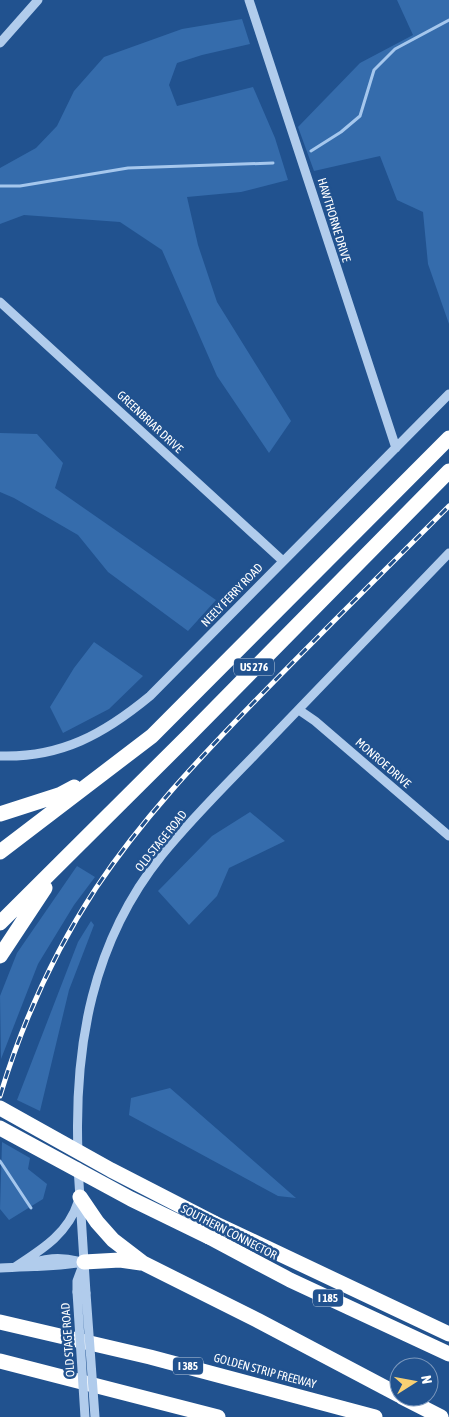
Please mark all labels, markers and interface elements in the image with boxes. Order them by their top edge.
street label: HAWTHORNE DRIVE [315,176,353,264]
street label: GREENBRIAR DRIVE [114,388,186,456]
street label: NEELY FERRY ROAD [198,560,266,630]
road number: US 276 [234,659,274,676]
street label: MONROE DRIVE [353,735,413,791]
street label: OLD STAGE ROAD [132,808,190,874]
street label: SOUTHERN CONNECTOR [179,1202,279,1262]
road number: I 185 [313,1290,343,1306]
street label: OLD STAGE ROAD [58,1302,78,1378]
street label: GOLDEN STRIP FREEWAY [212,1351,318,1392]
north arrow [389,1357,439,1407]
road number: I 385 [173,1358,203,1374]
text: N [418,1374,435,1385]

